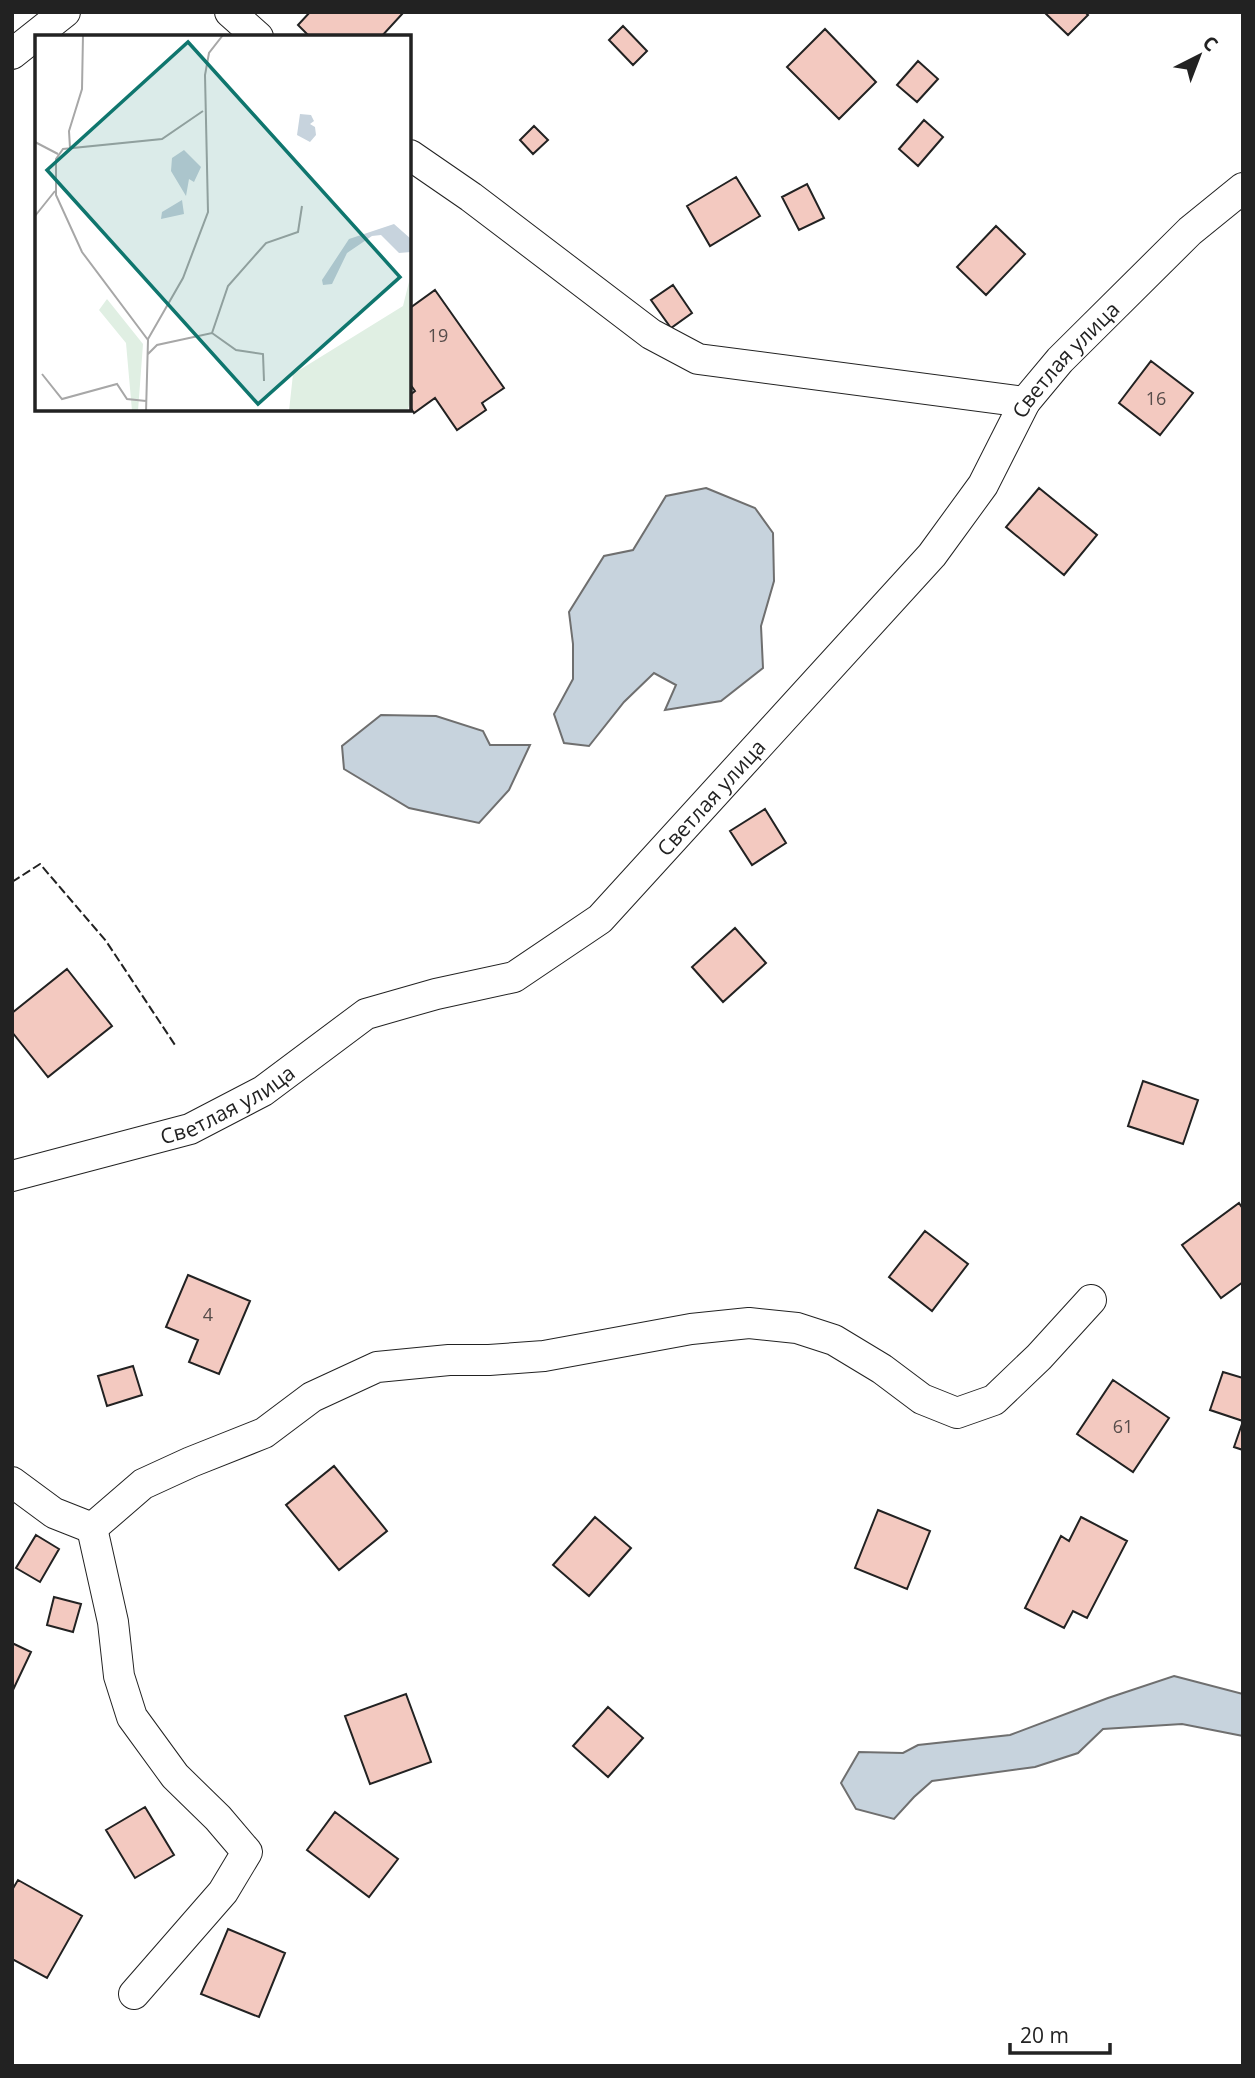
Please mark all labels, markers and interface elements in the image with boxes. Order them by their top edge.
north arrow [1164,21,1234,91]
text: С [1197,30,1224,57]
inset map [35,35,411,411]
street label: Светлая улица [1005,295,1125,423]
house number: 19 [428,323,448,347]
house number: 16 [1146,386,1166,410]
street label: Светлая улица [651,733,771,862]
street label: Светлая улица [157,1058,300,1150]
house number: 4 [203,1302,213,1326]
house number: 61 [1113,1414,1133,1438]
scale bar [1010,2011,1110,2056]
text: 20 m [1020,2021,1069,2049]

